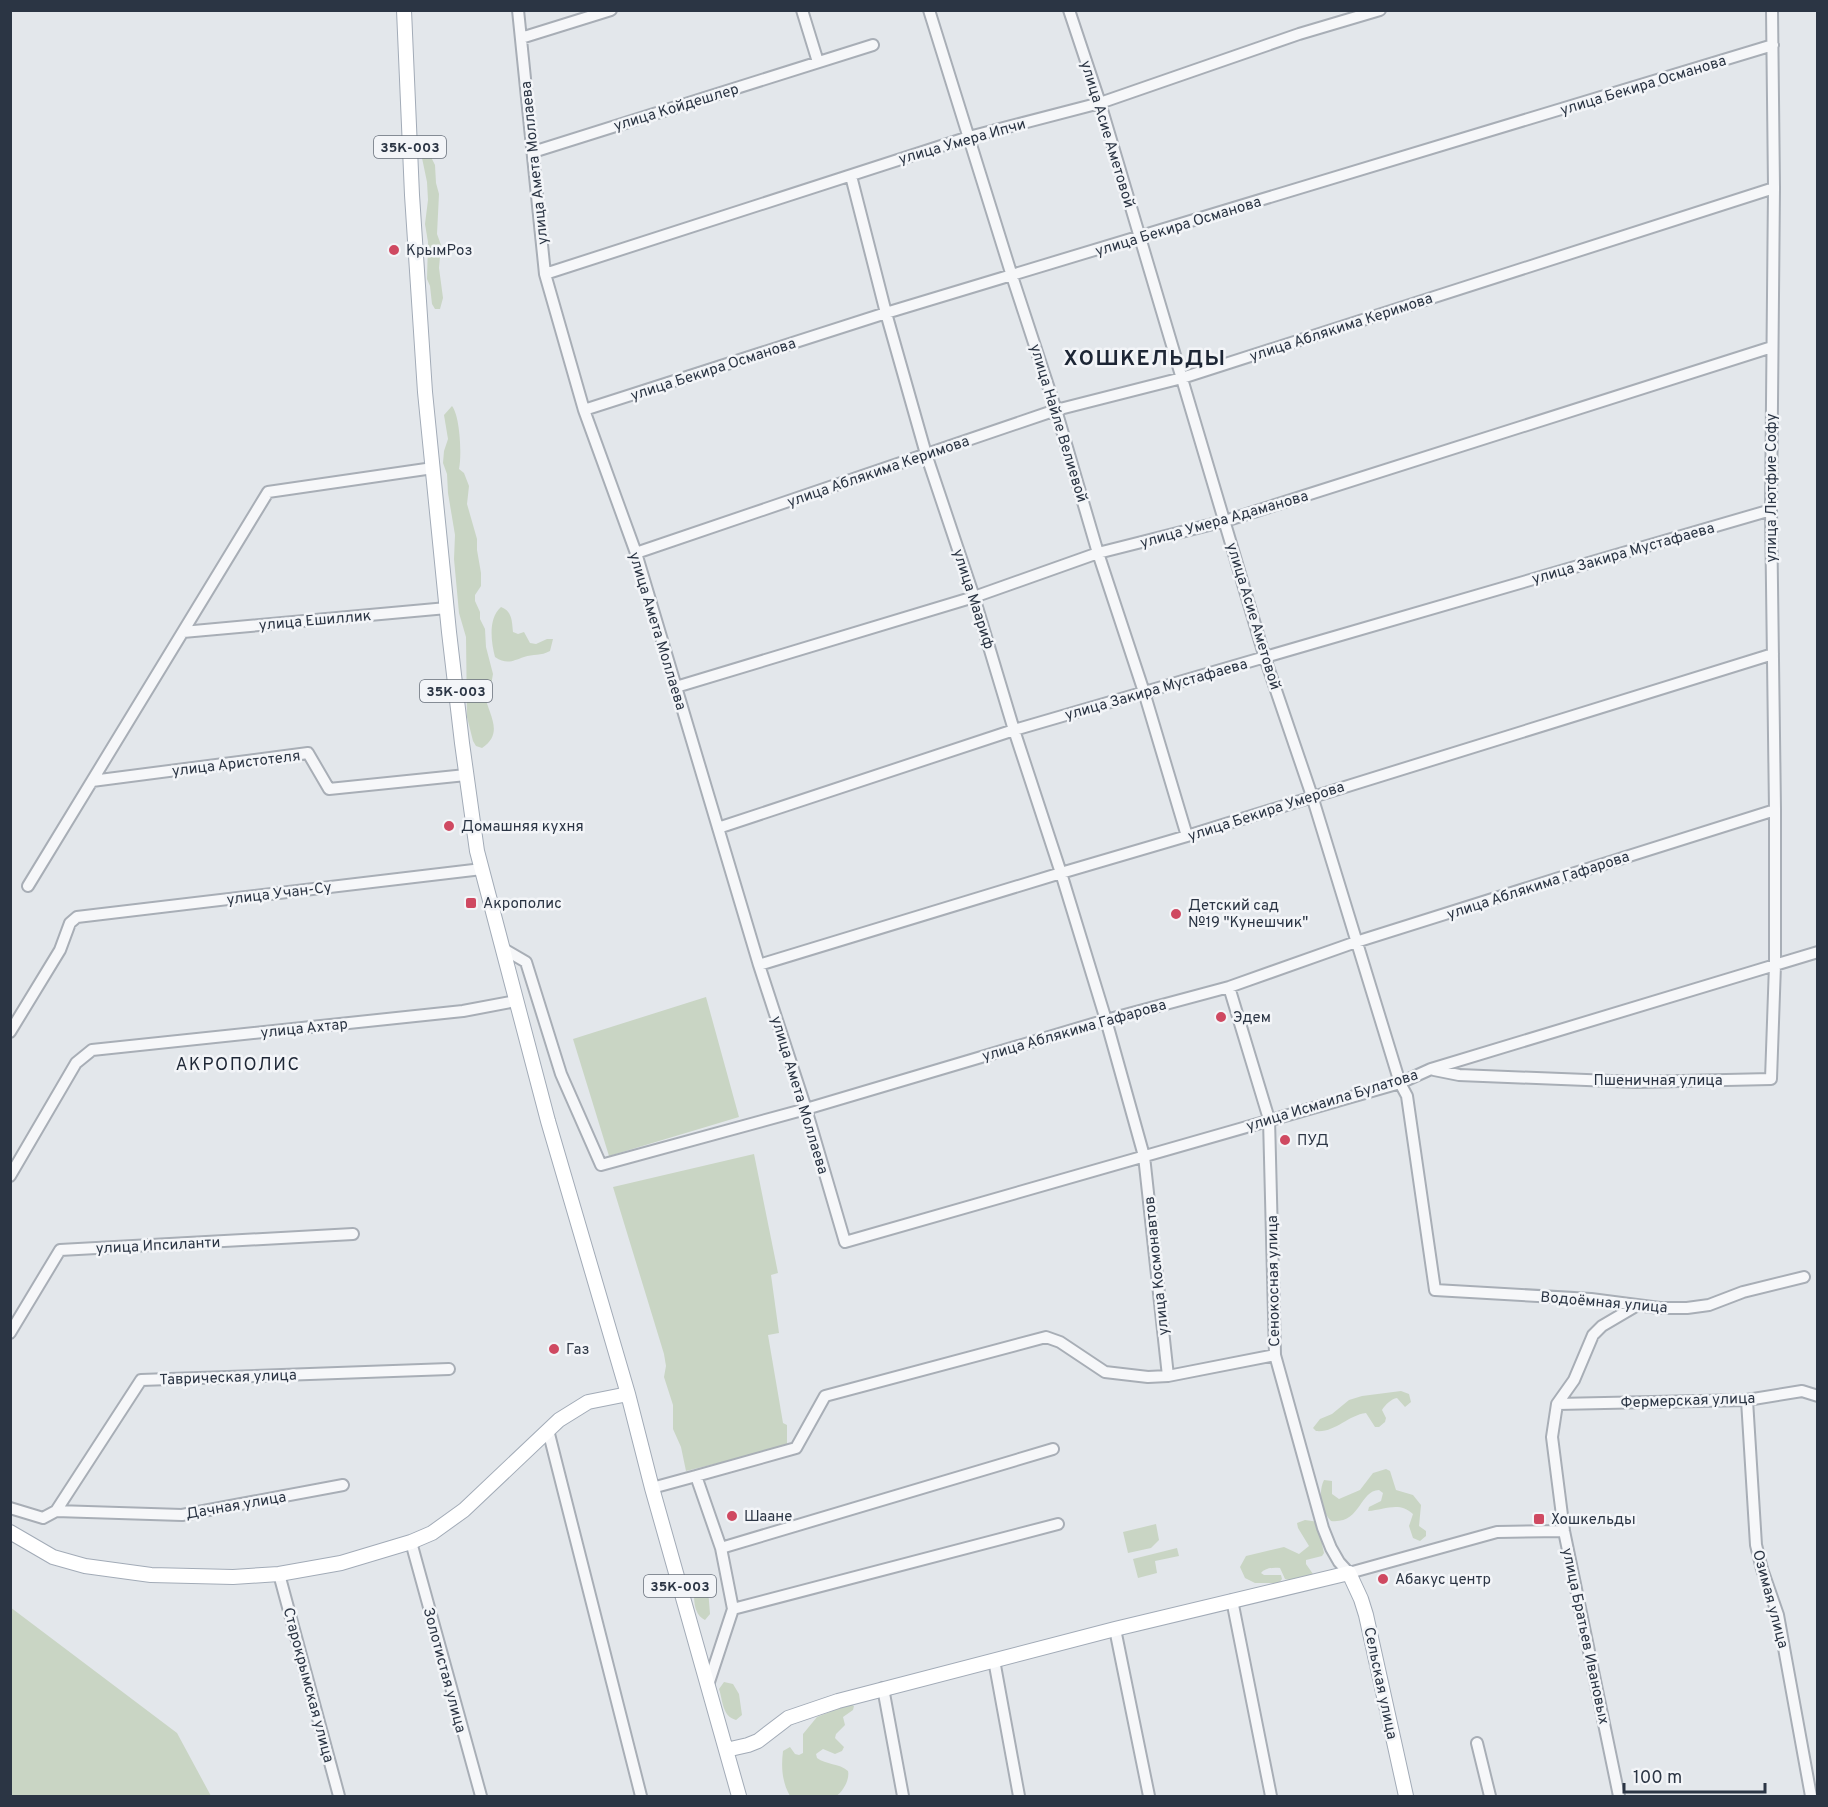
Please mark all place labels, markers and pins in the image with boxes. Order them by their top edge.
place label: КрымРоз [406,242,472,261]
marker: КрымРоз [387,243,401,257]
place label: Домашняя кухня [461,818,584,837]
marker: Домашняя кухня [442,819,456,833]
place label: Акрополис [483,895,562,914]
marker: Акрополис [464,896,478,910]
place label: Детский сад №19 "Кунешчик" [1188,897,1308,933]
marker: Детский сад №19 "Кунешчик" [1169,907,1183,921]
place label: Эдем [1233,1009,1271,1028]
marker: Эдем [1214,1010,1228,1024]
place label: ПУД [1297,1132,1329,1151]
marker: ПУД [1278,1133,1292,1147]
place label: Газ [566,1341,590,1360]
marker: Газ [547,1342,561,1356]
place label: Шаане [744,1508,792,1527]
marker: Шаане [725,1509,739,1523]
place label: Хошкельды [1551,1511,1636,1530]
marker: Хошкельды [1532,1512,1546,1526]
place label: Абакус центр [1395,1571,1491,1590]
marker: Абакус центр [1376,1572,1390,1586]

